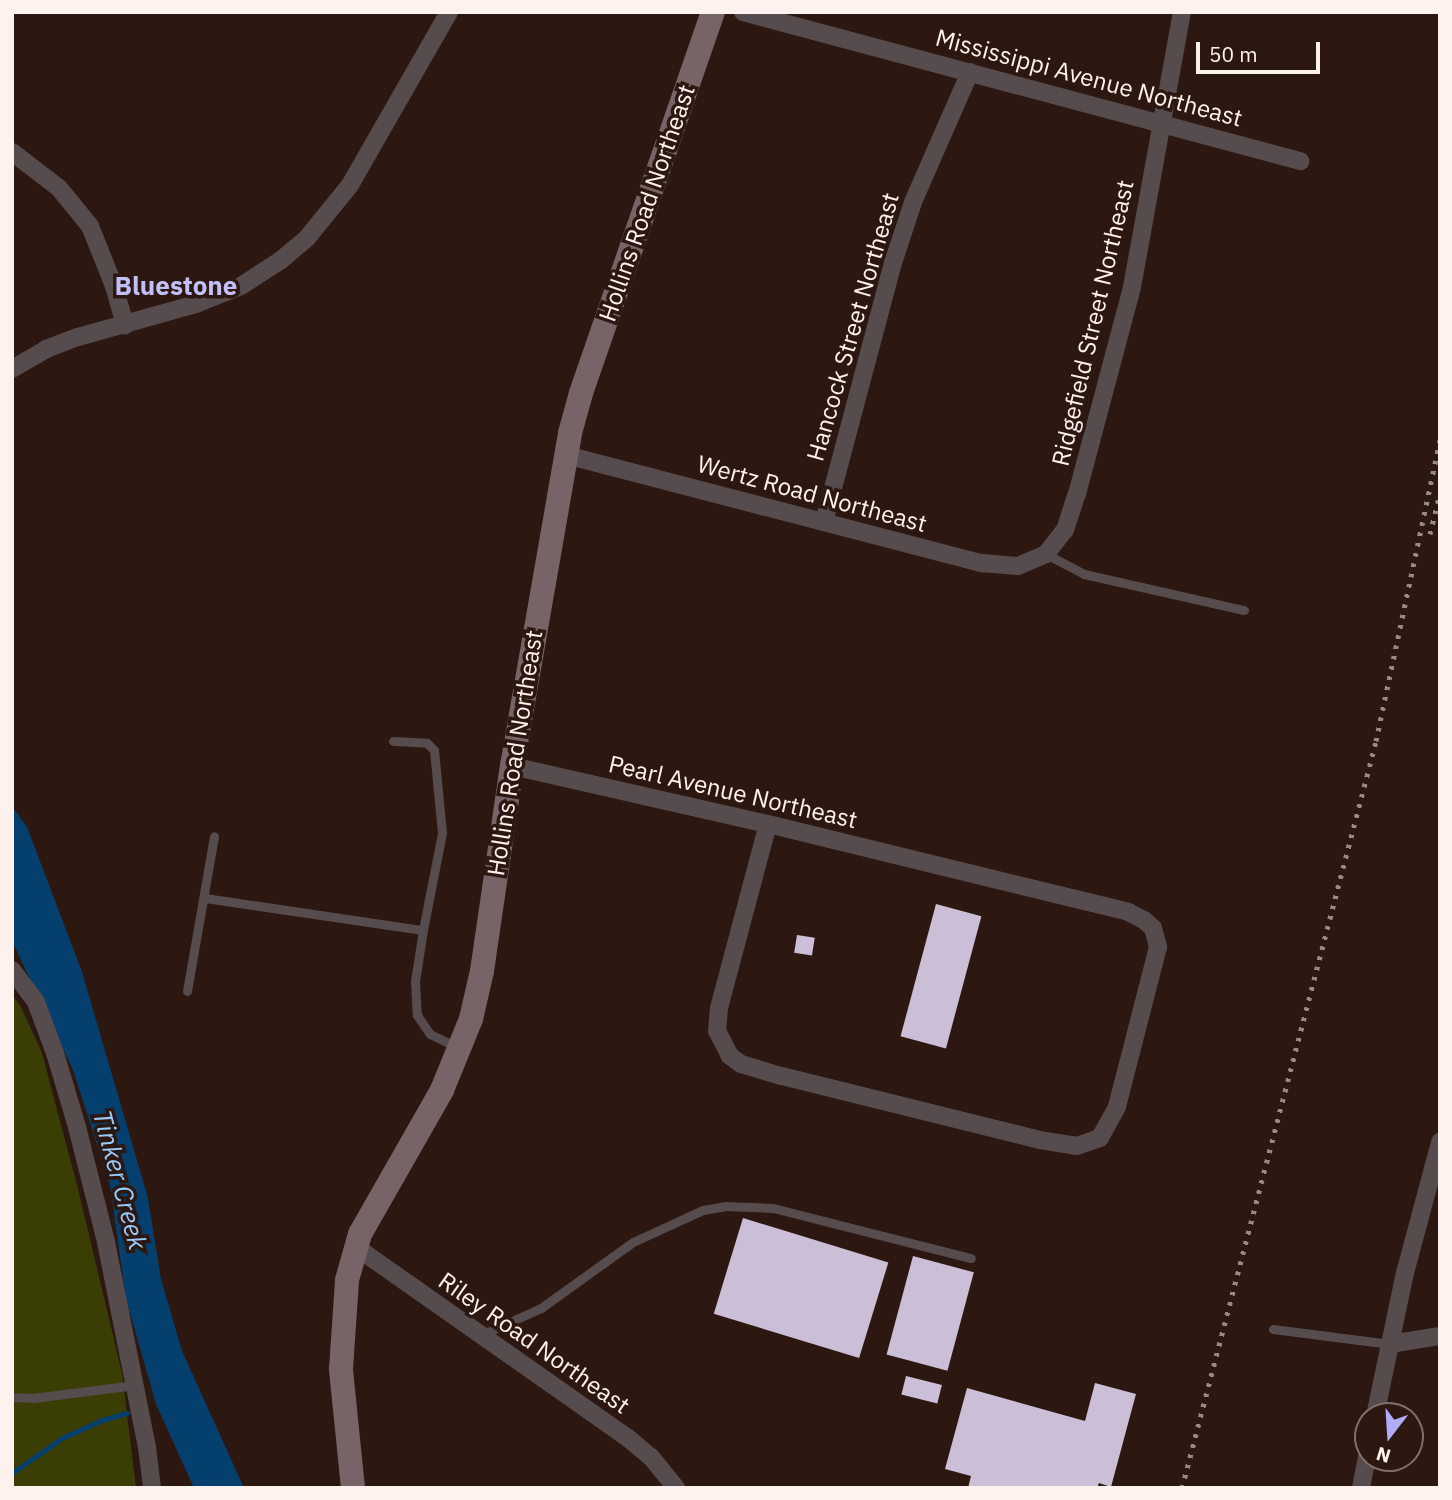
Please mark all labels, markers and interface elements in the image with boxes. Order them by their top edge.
street label: Mississippi Avenue Northeast [932,23,1246,133]
scale bar [1200,28,1324,72]
text: 50 m [1209,40,1258,68]
street label: Hollins Road Northeast [593,81,701,325]
street label: Ridgefield Street Northeast [1046,177,1140,469]
street label: Hancock Street Northeast [801,189,905,465]
district label: Bluestone [115,270,237,302]
street label: Wertz Road Northeast [694,449,930,539]
street label: Hollins Road Northeast [481,628,549,878]
street label: Pearl Avenue Northeast [606,749,860,835]
water label: Tinker Creek [86,1107,154,1253]
street label: Riley Road Northeast [433,1266,635,1420]
north arrow [1354,1402,1424,1472]
text: N [1373,1442,1394,1469]

